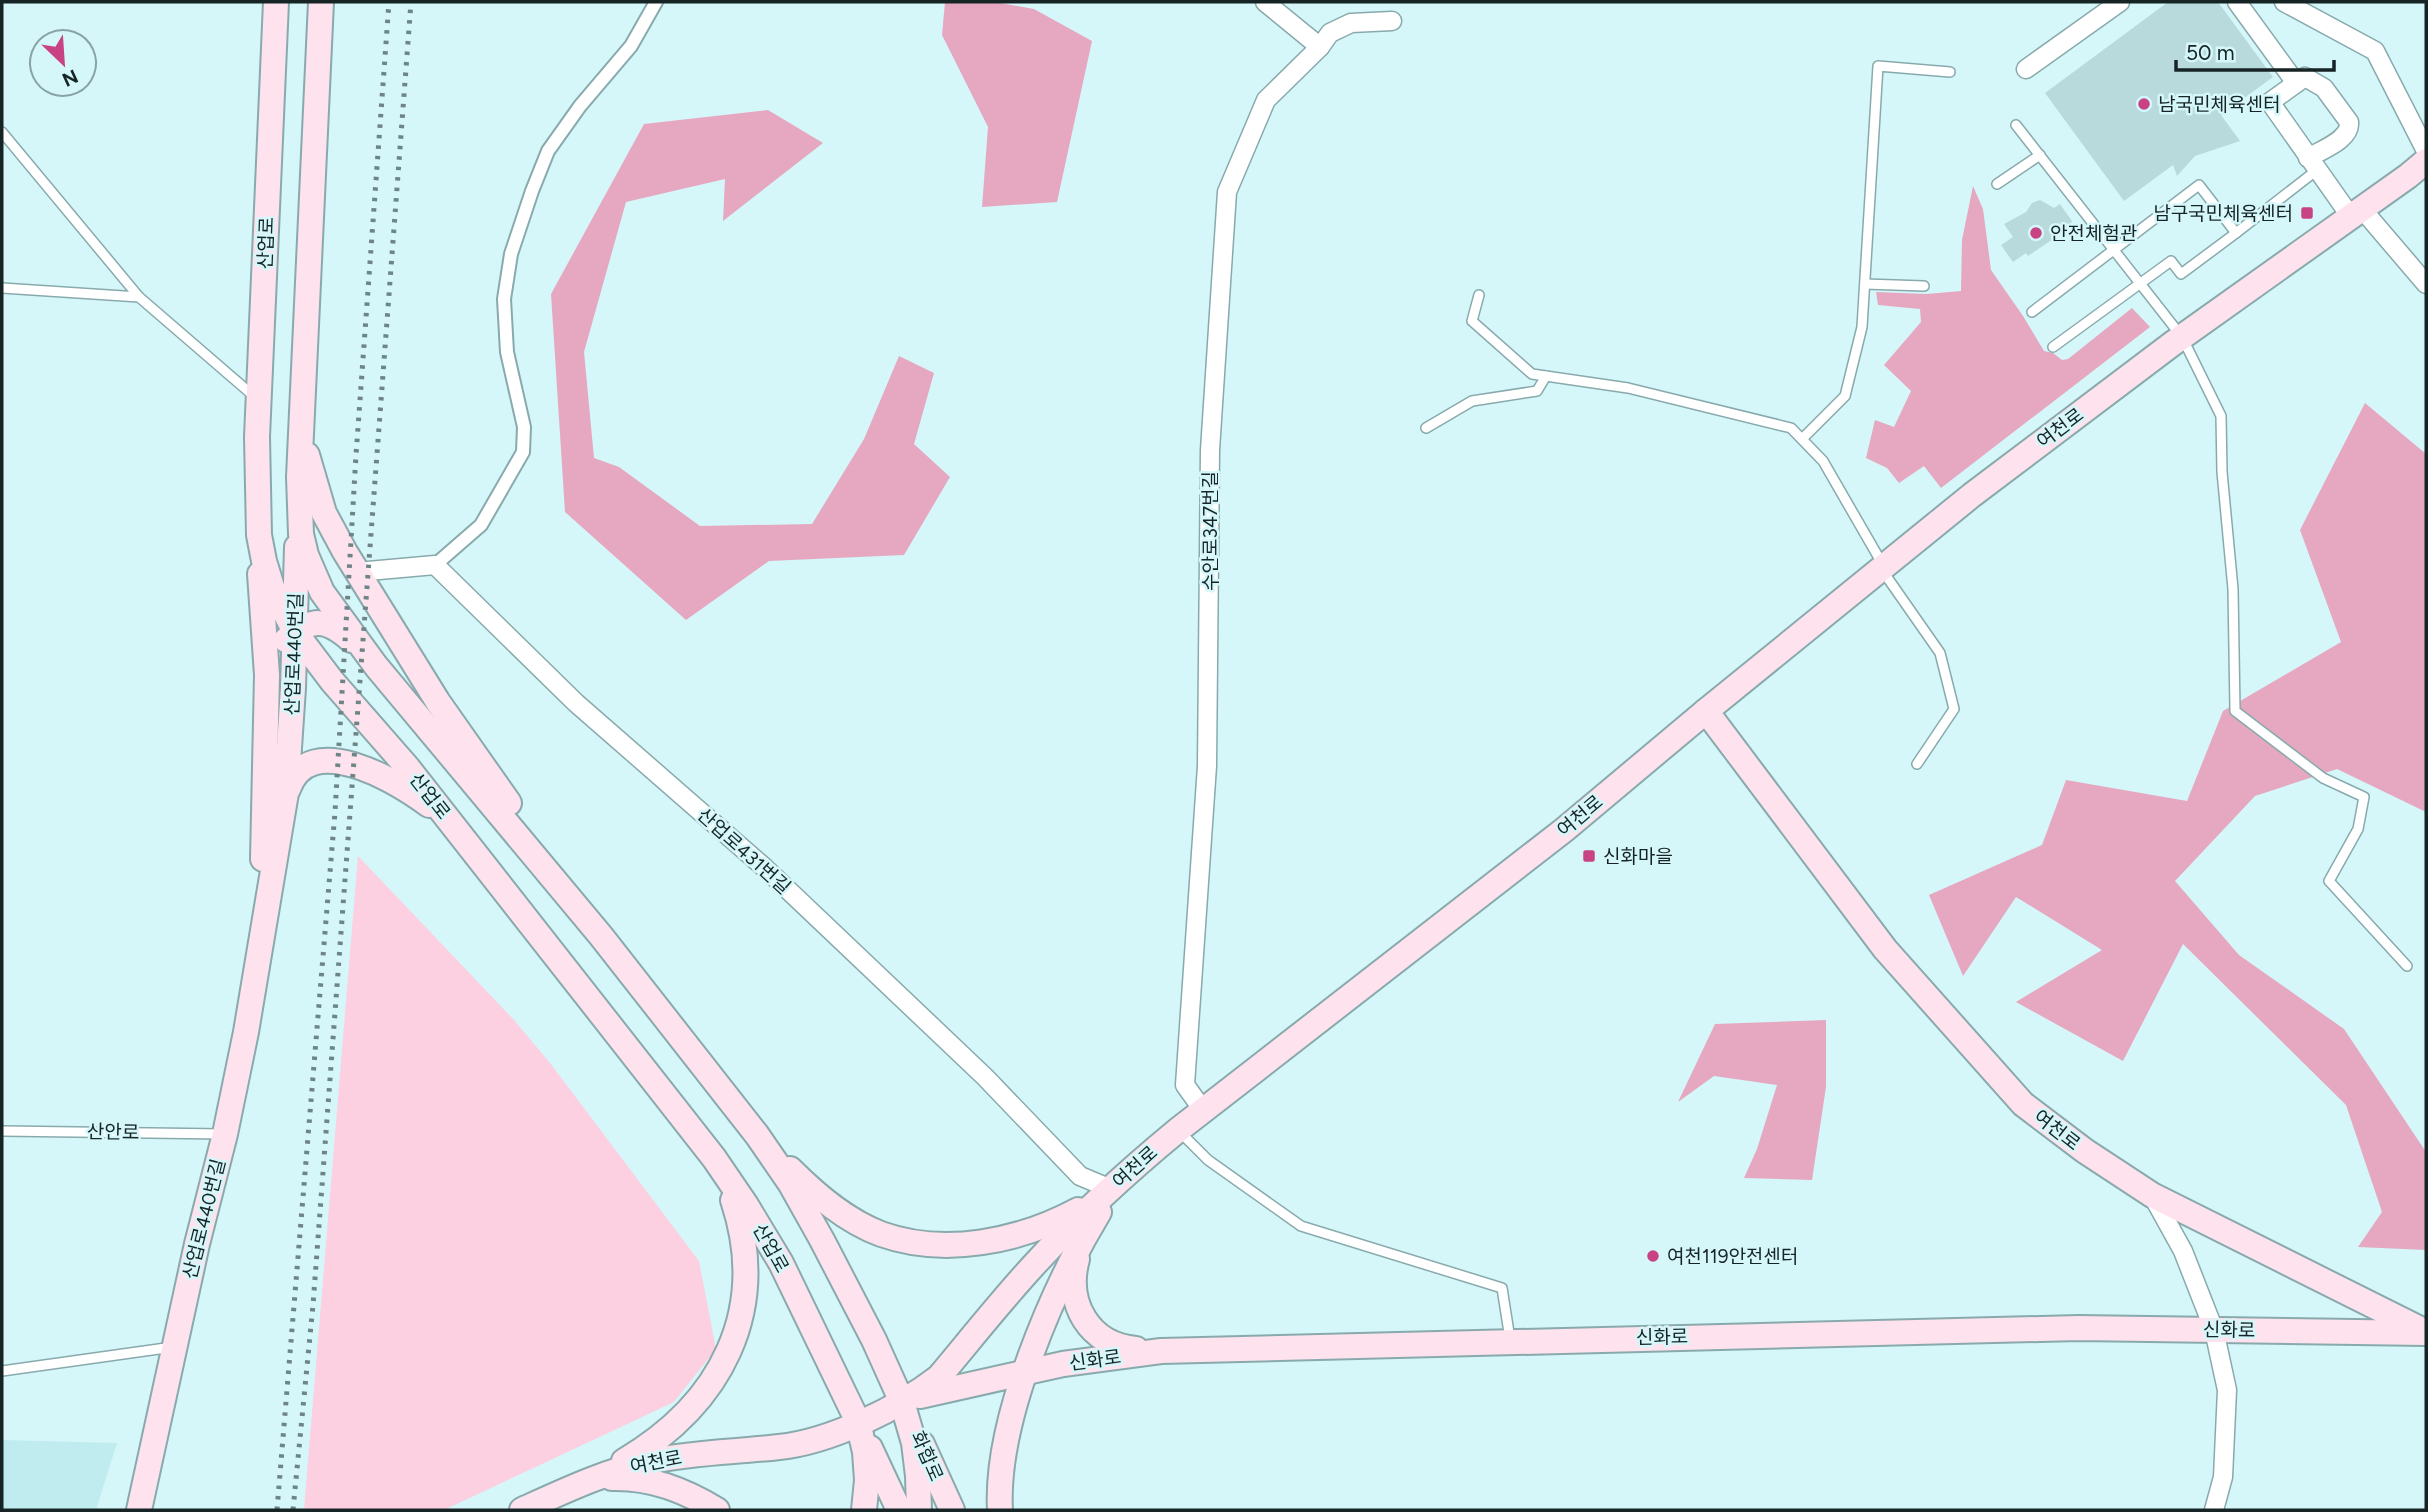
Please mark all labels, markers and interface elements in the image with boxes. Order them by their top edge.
north arrow [28,28,98,98]
scale bar [2176,28,2334,72]
text: 50 m [2186,40,2235,65]
text: N [58,64,81,91]
place label: 남국민체육센터 [2158,93,2280,116]
marker: 남국민체육센터 [2136,96,2152,112]
place label: 남구국민체육센터 [2153,202,2293,225]
marker: 남구국민체육센터 [2299,205,2315,221]
street label: 산업로 [254,216,278,270]
place label: 안전체험관 [2050,222,2137,245]
marker: 안전체험관 [2028,225,2044,241]
street label: 여천로 [2032,403,2088,453]
street label: 수안로347번길 [1199,471,1222,591]
street label: 산업로440번길 [280,592,308,716]
street label: 산업로 [405,768,455,824]
street label: 여천로 [1553,790,1607,842]
street label: 산업로431번길 [693,803,795,899]
place label: 신화마을 [1603,845,1673,868]
marker: 신화마을 [1581,848,1597,864]
street label: 여천로 [2029,1105,2085,1155]
street label: 산안로 [87,1120,139,1144]
street label: 여천로 [1108,1141,1162,1193]
street label: 산업로440번길 [178,1156,230,1282]
street label: 산업로 [748,1219,794,1277]
place label: 여천119안전센터 [1667,1245,1798,1268]
marker: 여천119안전센터 [1645,1248,1661,1264]
street label: 신화로 [2203,1318,2255,1342]
street label: 신화로 [1636,1325,1688,1349]
street label: 신화로 [1067,1345,1123,1375]
street label: 화합로 [906,1427,948,1485]
street label: 여천로 [628,1446,684,1478]

